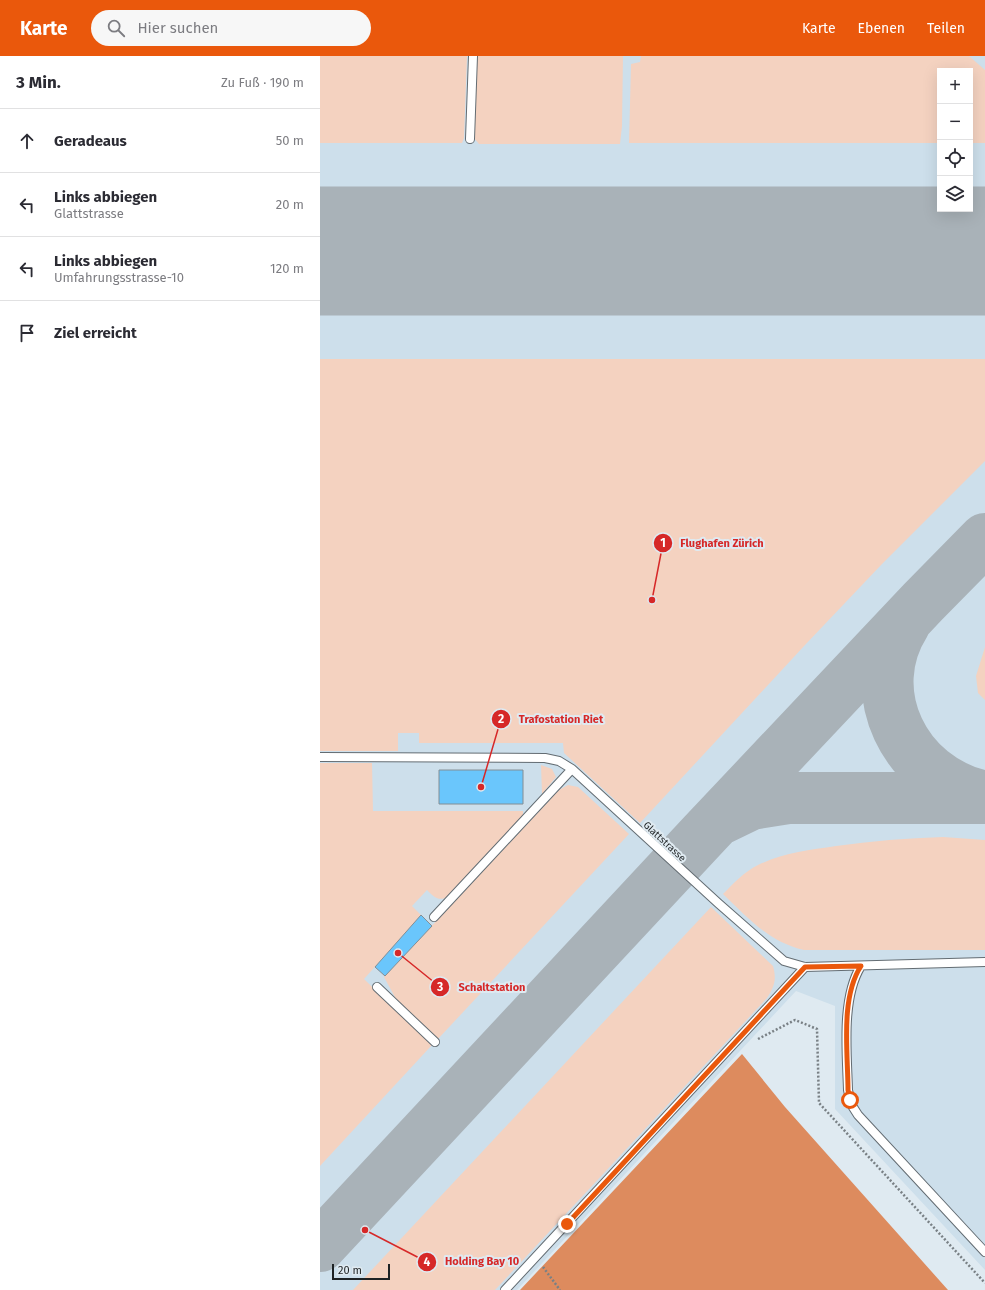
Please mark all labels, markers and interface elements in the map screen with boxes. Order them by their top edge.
search box [91,10,371,46]
text: Karte [20,17,67,40]
icon: search [105,17,127,39]
text: Hier suchen [137,19,218,37]
text: Karte [802,20,836,37]
text: Ebenen [858,20,905,37]
text: Teilen [927,20,965,37]
map controls [937,68,973,212]
button: + [937,68,973,104]
text: 3 Min. [16,72,61,93]
text: Zu Fuß · 190 m [221,75,304,90]
button: − [937,104,973,140]
icon: ahead [16,130,38,152]
text: Geradeaus [54,132,127,150]
text: 50 m [276,133,304,148]
button: locate [937,140,973,176]
button: layers [937,176,973,212]
text: Links abbiegen [54,188,157,206]
icon: left [16,194,38,216]
text: 20 m [276,197,304,212]
text: Glattstrasse [54,206,124,221]
text: Links abbiegen [54,252,157,270]
icon: left [16,258,38,280]
text: 120 m [270,261,304,276]
text: Umfahrungsstrasse-10 [54,270,184,285]
icon: arrive [16,322,38,344]
text: Ziel erreicht [54,324,137,342]
callout: Flughafen Zürich [653,531,772,554]
text: 1 [660,536,666,550]
text: Flughafen Zürich [680,537,764,550]
callout: Trafostation Riet [491,708,611,731]
text: 2 [498,712,504,726]
text: Trafostation Riet [519,713,604,726]
street label: Glattstrasse [641,819,688,864]
callout: Schaltstation [430,975,533,998]
text: 3 [436,980,443,994]
text: Schaltstation [459,981,525,994]
route start [841,1091,859,1109]
route end [558,1215,576,1233]
callout: Holding Bay 10 [417,1250,527,1273]
text: 4 [424,1255,431,1269]
text: Holding Bay 10 [445,1255,520,1268]
scale bar [332,1262,390,1281]
text: 20 m [338,1264,362,1277]

